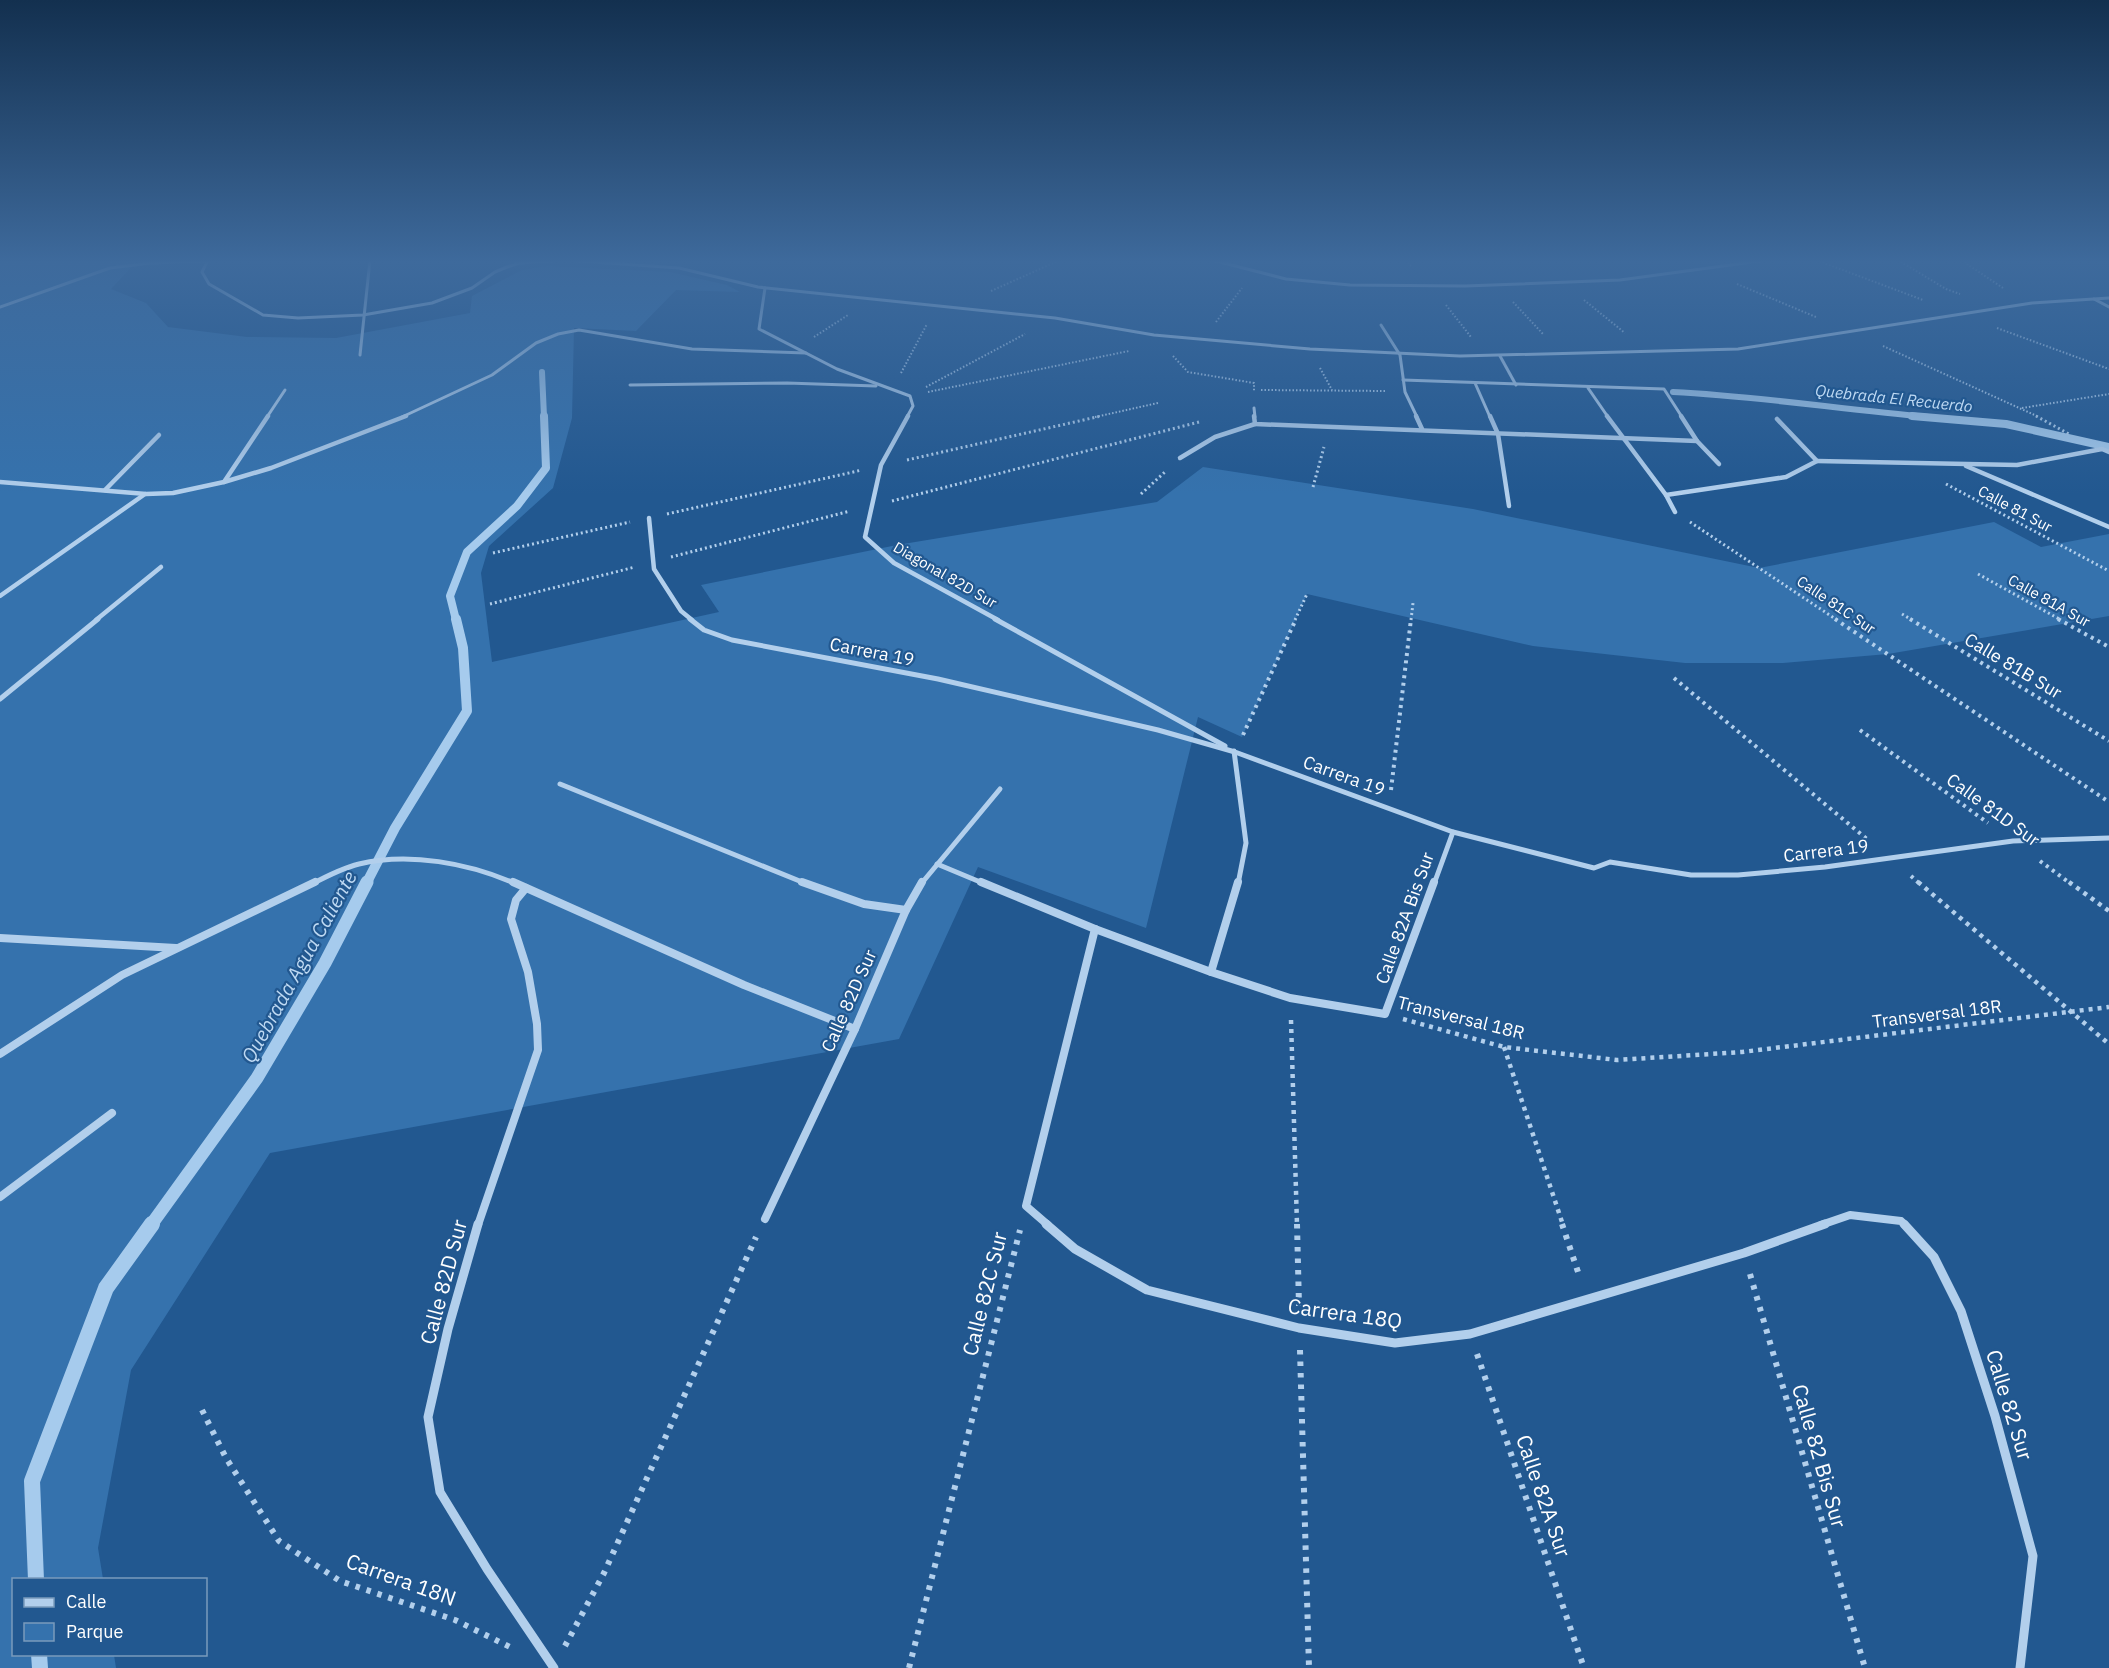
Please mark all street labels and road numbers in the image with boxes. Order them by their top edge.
street label: Calle 81 Sur [1975,481,2056,536]
street label: Diagonal 82D Sur [890,537,1001,612]
street label: Calle 81A Sur [2005,570,2094,631]
street label: Calle 81C Sur [1793,571,1880,638]
street label: Calle 81B Sur [1960,628,2066,704]
street label: Carrera 19 [828,632,916,671]
street label: Carrera 19 [1300,750,1388,801]
street label: Calle 81D Sur [1942,768,2045,851]
street label: Carrera 19 [1782,834,1870,867]
street label: Calle 82A Bis Sur [1370,848,1439,987]
street label: Calle 82D Sur [816,946,882,1056]
street label: Transversal 18R [1395,991,1527,1044]
street label: Transversal 18R [1871,994,2003,1033]
street label: Calle 82D Sur [413,1216,473,1347]
street label: Calle 82C Sur [955,1228,1013,1359]
street label: Carrera 18Q [1286,1291,1404,1335]
street label: Calle 82 Sur [1980,1346,2040,1464]
street label: Calle 82 Bis Sur [1786,1381,1854,1531]
street label: Calle 82A Sur [1510,1431,1578,1561]
street label: Carrera 18N [343,1546,460,1612]

